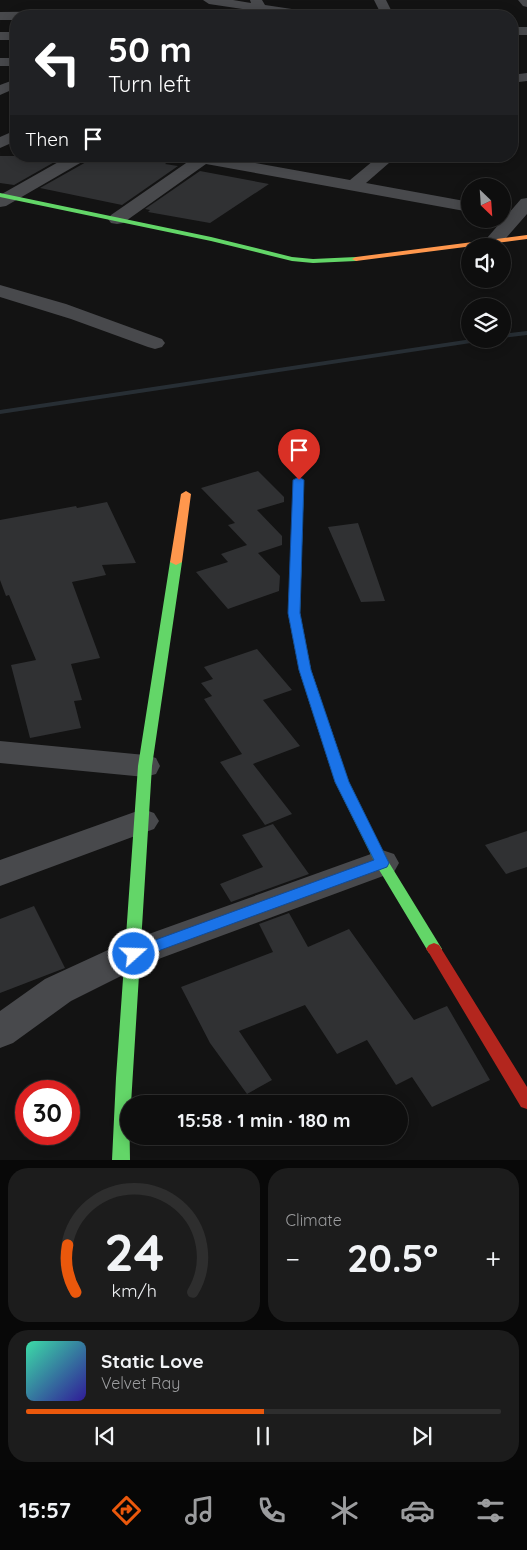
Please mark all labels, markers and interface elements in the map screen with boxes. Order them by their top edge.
text: 50 m [108,27,192,71]
icon: left [25,30,90,95]
text: Turn left [108,70,191,98]
icon: arrive [79,125,107,153]
text: Then [25,127,69,151]
north arrow [461,178,511,228]
map controls [461,178,511,348]
button: sound [461,238,511,288]
button: layers [461,298,511,348]
pin [278,429,320,480]
icon: arrive [285,436,313,464]
position arrow [107,927,159,979]
speed limit sign: 30 [15,1080,80,1145]
text: 15:58 · 1 min · 180 m [178,1108,350,1132]
text: Climate [286,1210,342,1230]
text: 24 [104,1219,164,1284]
text: 20.5° [347,1234,438,1282]
text: − [286,1241,300,1276]
text: + [485,1241,501,1276]
text: km/h [111,1279,156,1301]
text: Static Love [101,1349,204,1373]
text: Velvet Ray [101,1373,180,1393]
icon: previous [91,1422,119,1450]
icon: pause [249,1422,277,1450]
icon: next [408,1422,436,1450]
icon: directions [109,1493,144,1528]
icon: music [182,1493,217,1528]
icon: phone [254,1493,289,1528]
icon: climate [327,1493,362,1528]
icon: car [400,1493,435,1528]
icon: filters [473,1493,508,1528]
text: 15:57 [19,1496,71,1524]

